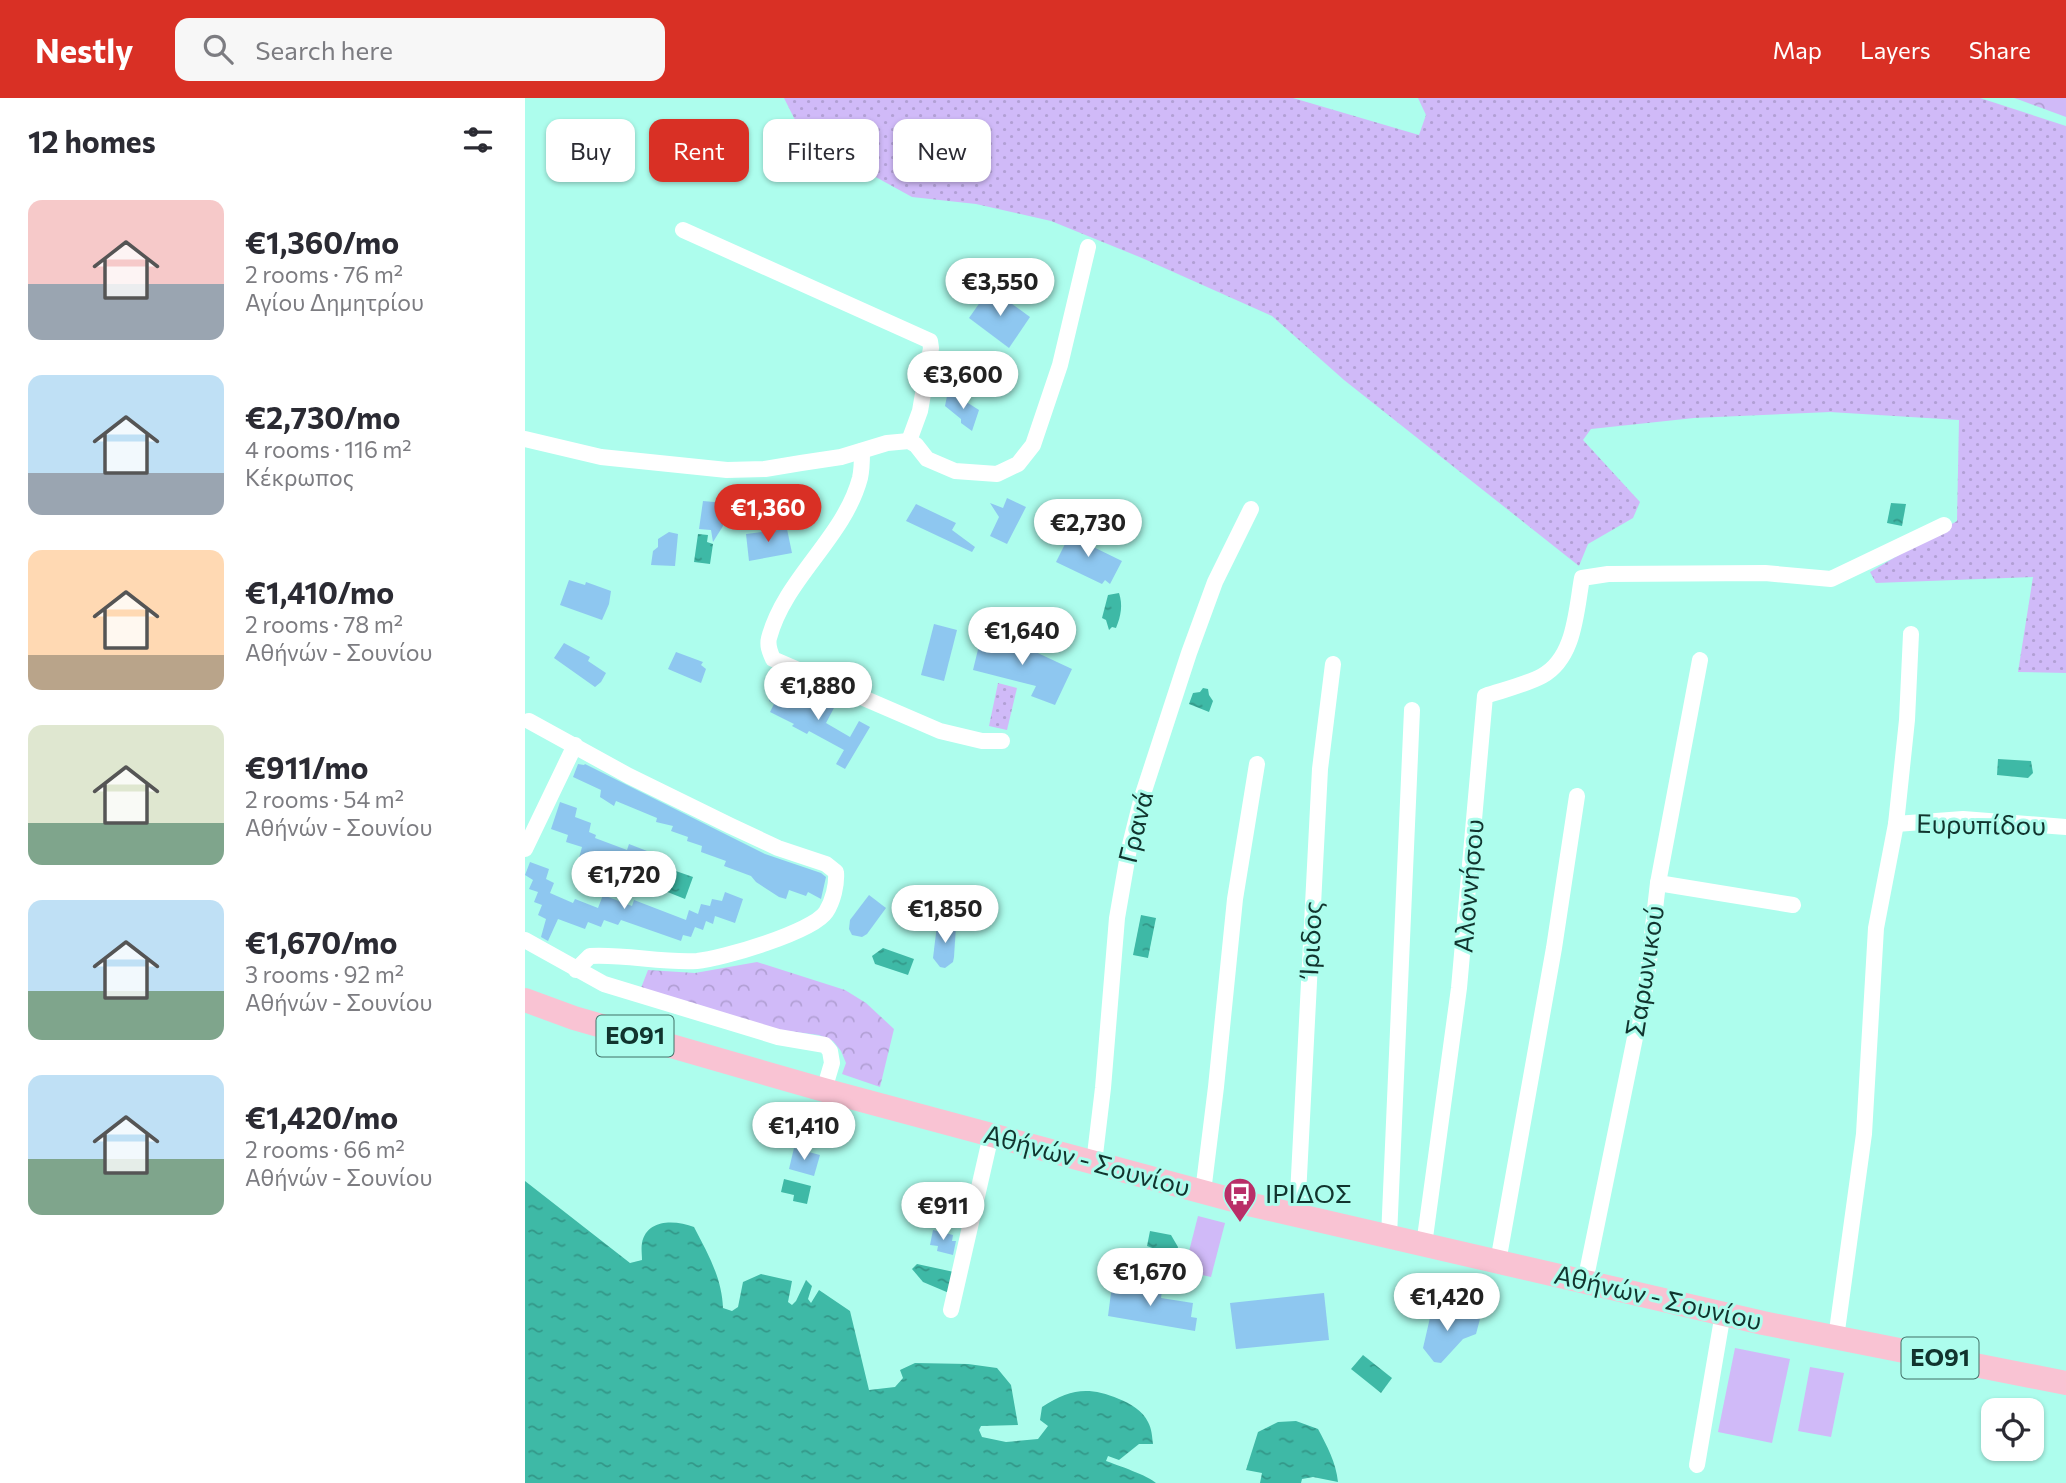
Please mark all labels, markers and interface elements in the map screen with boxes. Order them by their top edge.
search box [175,18,665,81]
text: Nestly [35,29,133,70]
icon: search [199,30,237,68]
text: Search here [255,34,393,65]
text: Map [1773,35,1822,64]
text: Layers [1860,35,1931,64]
text: Share [1969,35,2031,64]
chip: Buy [546,119,635,182]
chip: Rent [649,119,749,182]
chip: Filters [763,119,879,182]
chip: New [893,119,991,182]
icon: filters [459,121,497,159]
text: 12 homes [28,122,156,159]
text: €1,360/mo [245,223,399,260]
icon: home [84,228,168,312]
pin: €3,550 [943,258,1057,318]
text: 2 rooms · 76 m² [245,260,403,288]
text: €3,550 [961,267,1039,295]
text: Αγίου Δημητρίου [245,288,424,316]
pin: €3,600 [906,352,1020,411]
text: €3,600 [923,360,1003,388]
text: €2,730/mo [245,398,400,435]
icon: home [84,403,168,487]
text: 4 rooms · 116 m² [245,435,412,463]
text: Κέκρωπος [245,463,354,491]
pin: €1,360 [711,484,825,544]
text: €1,360 [730,493,806,521]
pin: €2,730 [1031,500,1145,559]
text: €2,730 [1050,508,1126,536]
text: €1,410/mo [245,573,394,610]
icon: home [84,578,168,662]
pin: €1,640 [965,608,1079,667]
text: 2 rooms · 78 m² [245,610,403,638]
text: €1,640 [984,616,1060,644]
text: Αθήνών - Σουνίου [245,638,433,666]
pin: €1,880 [761,662,875,722]
text: €1,880 [780,671,856,699]
text: €911/mo [245,748,369,785]
icon: home [84,753,168,837]
text: 2 rooms · 54 m² [245,785,404,813]
street label: Γρανά [1111,788,1158,866]
street label: Ευρυπίδου [1916,807,2046,840]
text: Αθήνών - Σουνίου [245,813,433,841]
street label: Αλοννήσου [1446,818,1489,954]
pin: €1,720 [567,852,681,911]
text: €1,720 [588,860,661,888]
pin: €1,850 [888,886,1002,945]
text: €1,850 [908,894,982,922]
street label: Ίριδος [1292,900,1327,981]
street label: Σαρωνικού [1618,903,1669,1038]
text: €1,670/mo [245,923,397,960]
icon: home [84,928,168,1012]
text: 3 rooms · 92 m² [245,960,404,988]
text: Αθήνών - Σουνίου [245,988,433,1016]
road number: ΕΟ91 [597,1016,673,1056]
text: €1,420/mo [245,1098,398,1135]
pin: €1,410 [747,1102,861,1162]
icon: home [84,1103,168,1187]
text: €1,410 [768,1111,840,1139]
street label: Αθήνών - Σουνίου [981,1117,1194,1202]
text: 2 rooms · 66 m² [245,1135,405,1163]
text: Αθήνών - Σουνίου [245,1163,433,1191]
bus stop icon: ΙΡΙΔΟΣ [1221,1175,1259,1224]
place label: ΙΡΙΔΟΣ [1265,1177,1352,1208]
pin: €911 [902,1182,984,1242]
text: €911 [917,1191,969,1219]
pin: €1,670 [1093,1248,1207,1308]
text: €1,670 [1113,1257,1187,1285]
street label: Αθήνών - Σουνίου [1552,1258,1765,1335]
pin: €1,420 [1390,1274,1504,1333]
text: €1,420 [1410,1282,1484,1310]
road number: ΕΟ91 [1901,1338,1979,1378]
map controls [1981,1398,2044,1461]
button: locate [1981,1398,2044,1461]

